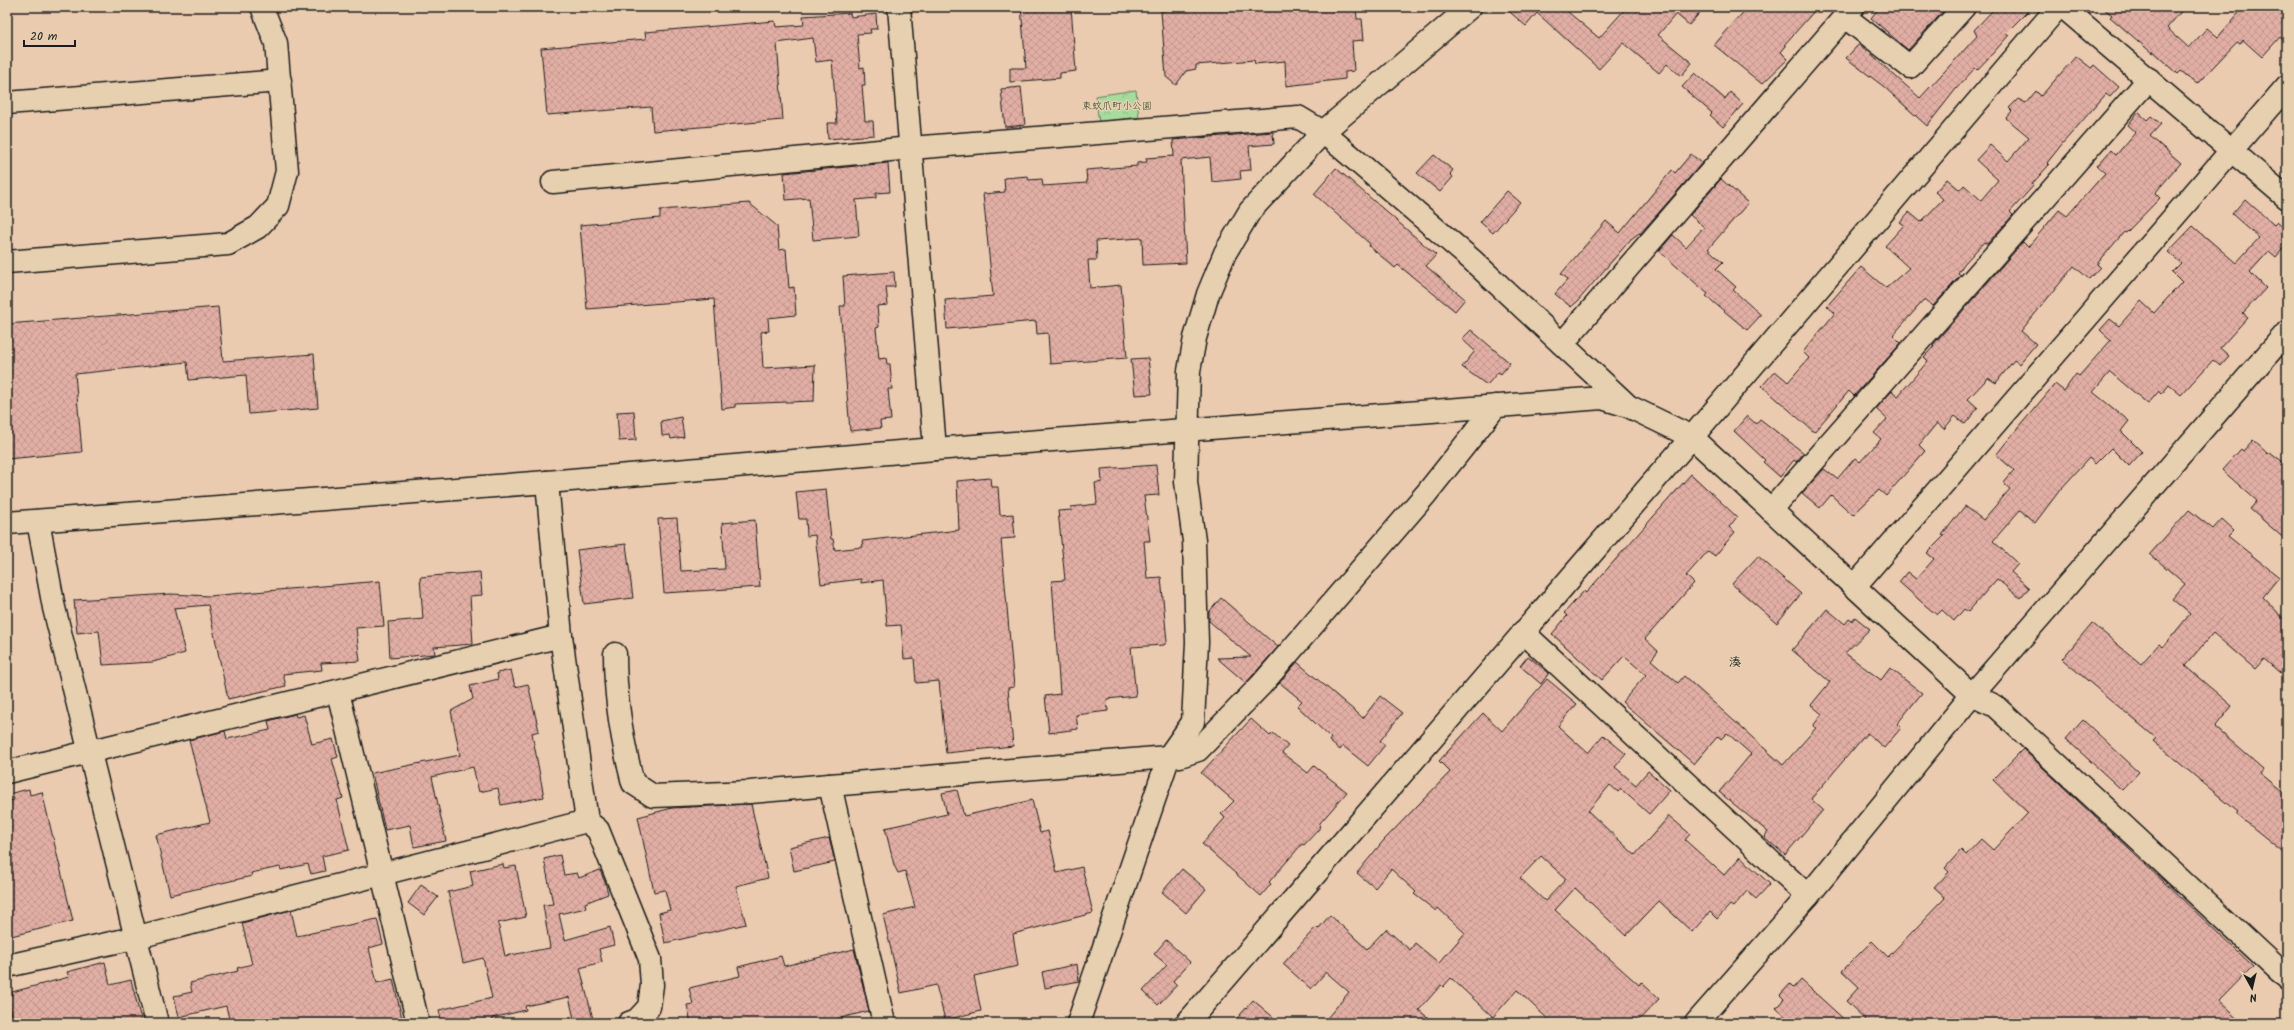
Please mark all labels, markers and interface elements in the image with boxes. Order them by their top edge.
scale bar [24,22,75,48]
text: 20 m [30,27,58,46]
park label: 東蚊爪町小公園 [1082,98,1152,114]
district label: 湊 [1729,653,1741,672]
north arrow [2232,968,2272,1008]
text: N [2249,988,2258,1006]

